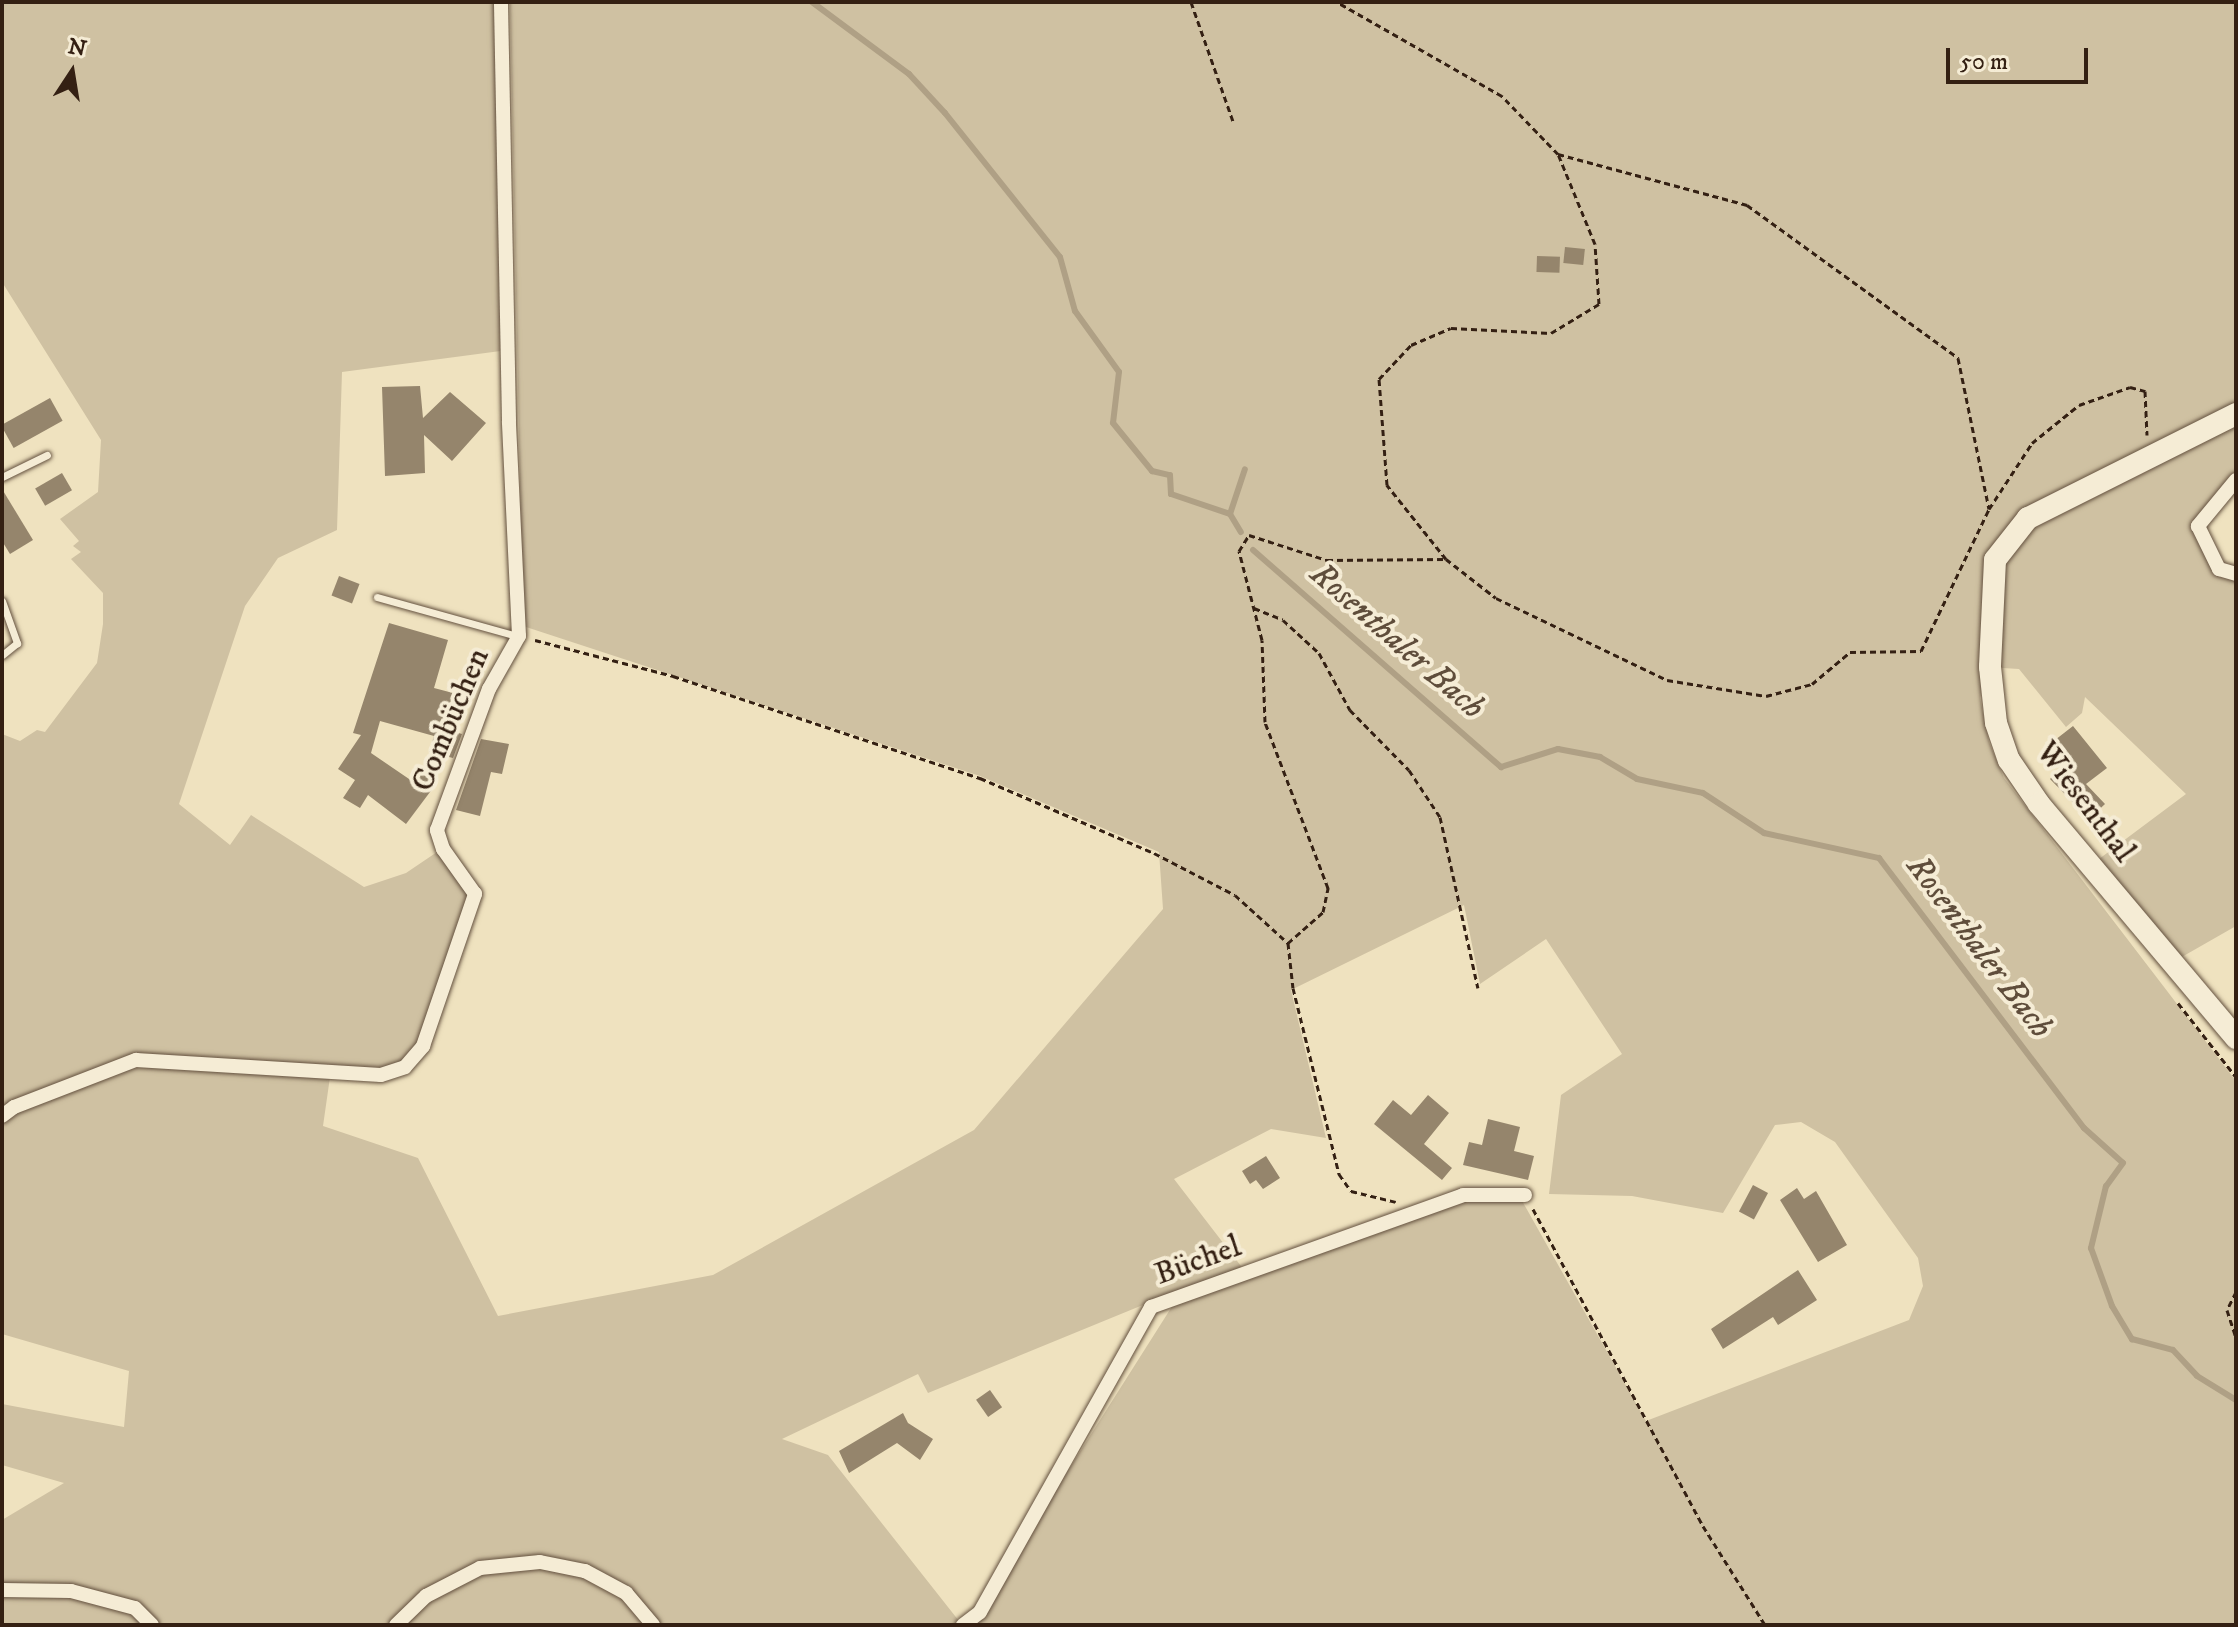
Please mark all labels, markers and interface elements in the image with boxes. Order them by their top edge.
north arrow [32,32,112,112]
scale bar [1950,32,2092,82]
text: N [65,33,89,63]
text: 50 m [1960,47,2008,77]
water label: Rosenthaler Bach [1301,554,1493,728]
street label: Combüchen [404,643,498,797]
street label: Wiesenthal [2027,734,2143,870]
water label: Rosenthaler Bach [1897,848,2061,1046]
street label: Büchel [1150,1228,1246,1294]

